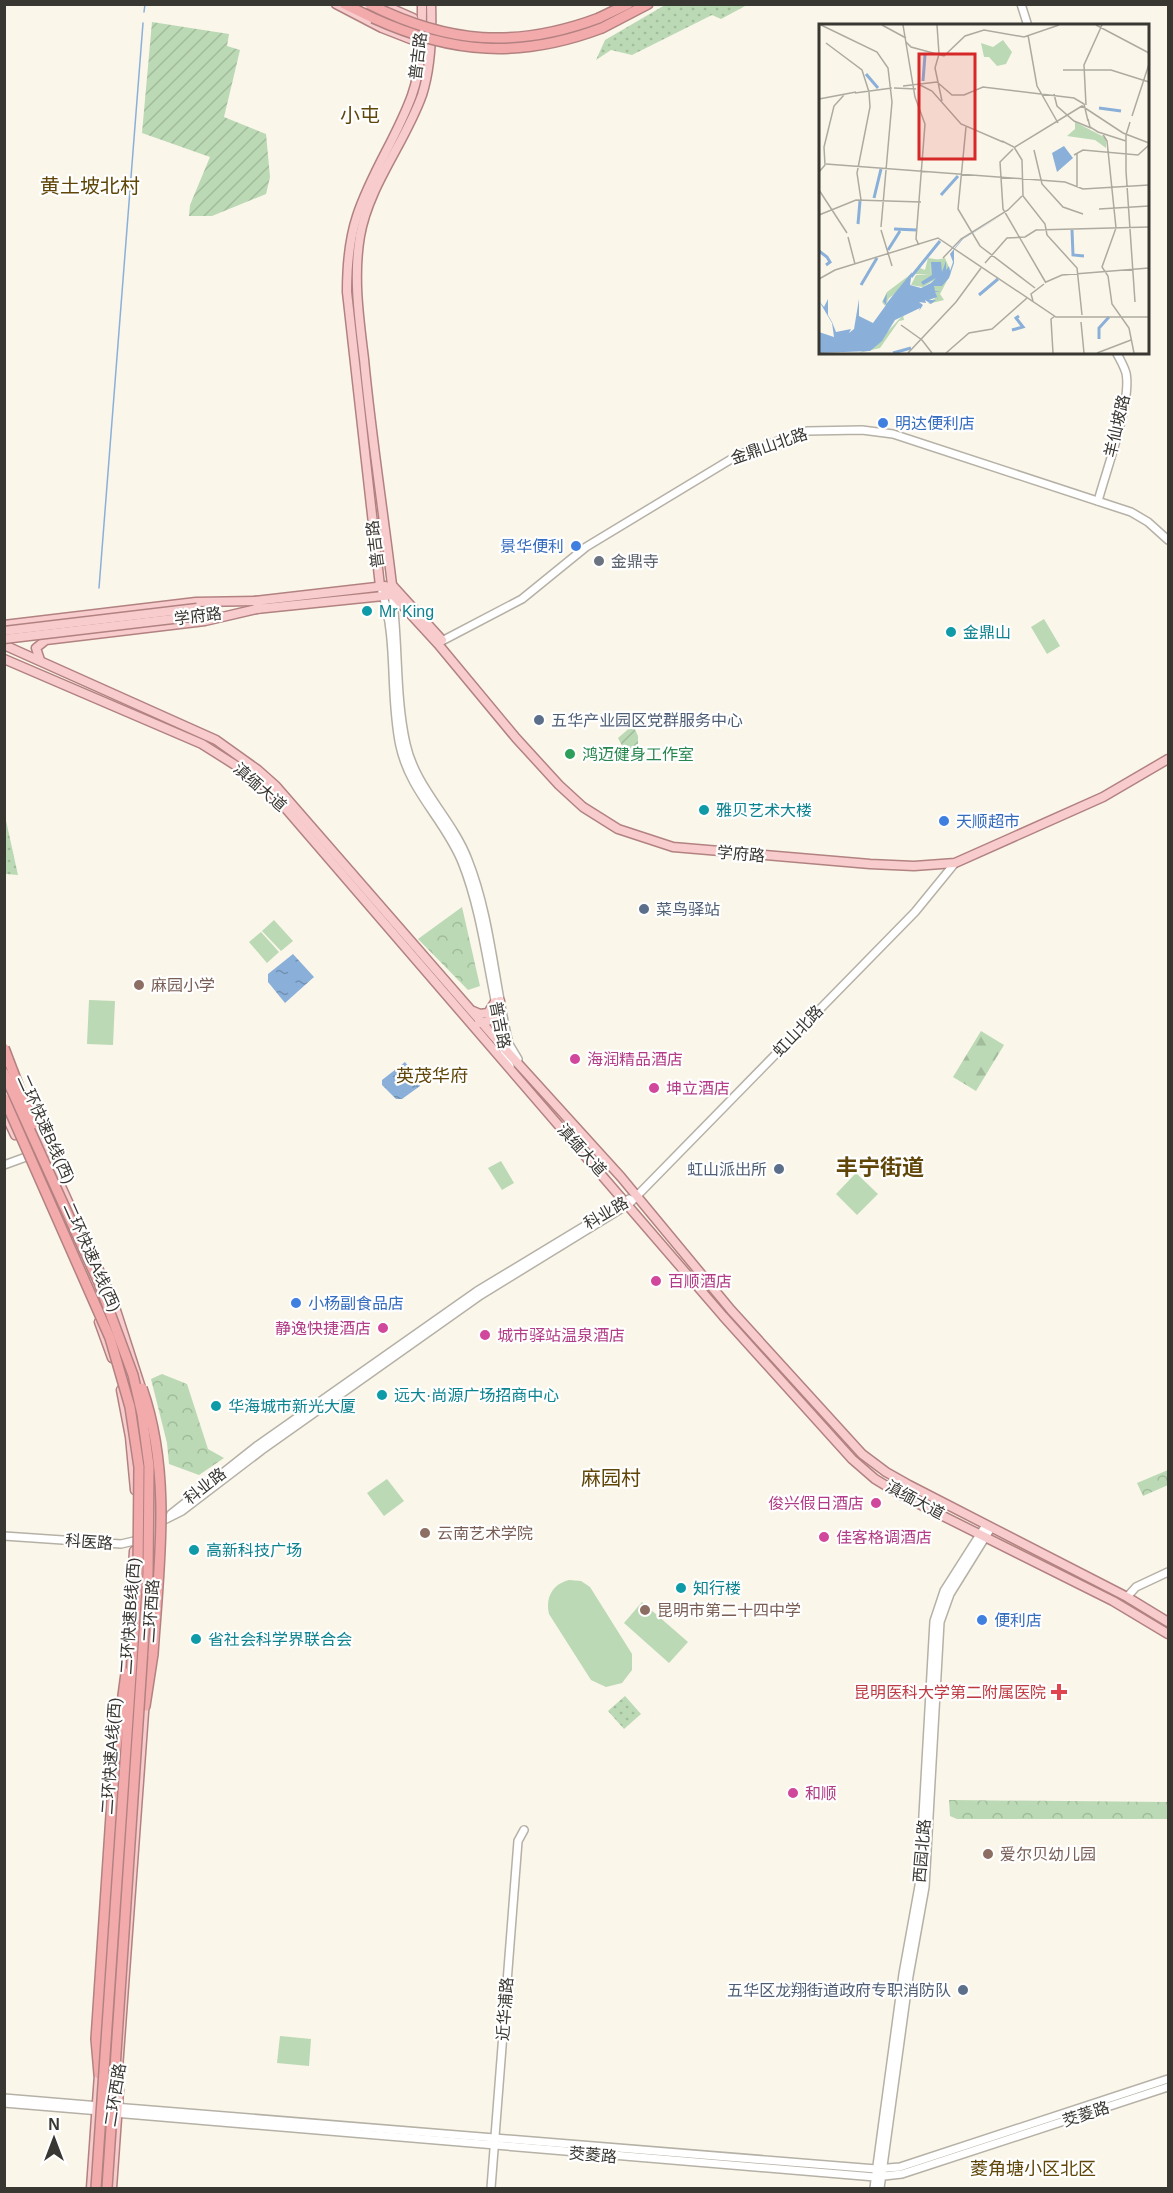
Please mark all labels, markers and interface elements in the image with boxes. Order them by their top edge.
inset map [819,24,1149,354]
street label: 普吉路 [407,31,429,81]
district label: 小屯 [340,104,380,126]
district label: 黄土坡北村 [40,175,140,197]
street label: 羊仙坡路 [1102,393,1132,459]
place label: 明达便利店 [895,415,975,432]
marker: 明达便利店 [876,416,890,430]
street label: 金鼎山北路 [728,425,810,467]
street label: 普吉路 [364,519,386,569]
place label: 景华便利 [500,538,564,555]
marker: 景华便利 [569,539,583,553]
place label: 金鼎寺 [611,553,659,570]
marker: 金鼎寺 [592,554,606,568]
place label: Mr King [379,603,434,620]
marker: Mr King [360,604,374,618]
street label: 学府路 [173,605,223,627]
place label: 金鼎山 [963,624,1011,641]
marker: 金鼎山 [944,625,958,639]
place label: 五华产业园区党群服务中心 [551,712,743,729]
marker: 五华产业园区党群服务中心 [532,713,546,727]
place label: 鸿迈健身工作室 [582,746,694,763]
marker: 鸿迈健身工作室 [563,747,577,761]
street label: 滇缅大道 [230,760,290,814]
place label: 雅贝艺术大楼 [716,802,812,819]
marker: 雅贝艺术大楼 [697,803,711,817]
place label: 天顺超市 [956,813,1020,830]
marker: 天顺超市 [937,814,951,828]
street label: 学府路 [716,843,766,865]
place label: 菜鸟驿站 [656,901,720,918]
marker: 菜鸟驿站 [637,902,651,916]
place label: 麻园小学 [151,977,215,994]
marker: 麻园小学 [132,978,146,992]
street label: 普吉路 [487,1000,513,1050]
street label: 虹山北路 [770,1002,826,1060]
place label: 海润精品酒店 [587,1051,683,1068]
marker: 海润精品酒店 [568,1052,582,1066]
district label: 英茂华府 [396,1066,468,1086]
street label: 二环快速B线(西) [14,1072,78,1186]
place label: 坤立酒店 [666,1080,730,1097]
marker: 坤立酒店 [647,1081,661,1095]
street label: 滇缅大道 [554,1121,610,1179]
district label: 丰宁街道 [836,1155,924,1180]
place label: 虹山派出所 [687,1161,767,1178]
marker: 虹山派出所 [772,1162,786,1176]
street label: 科业路 [581,1194,631,1232]
street label: 二环快速A线(西) [60,1200,124,1314]
place label: 百顺酒店 [668,1273,732,1290]
marker: 百顺酒店 [649,1274,663,1288]
place label: 小杨副食品店 [308,1295,404,1312]
marker: 小杨副食品店 [289,1296,303,1310]
place label: 静逸快捷酒店 [275,1320,371,1337]
marker: 静逸快捷酒店 [376,1321,390,1335]
place label: 城市驿站温泉酒店 [497,1327,625,1344]
marker: 城市驿站温泉酒店 [478,1328,492,1342]
place label: 远大·尚源广场招商中心 [394,1387,559,1404]
marker: 远大·尚源广场招商中心 [375,1388,389,1402]
place label: 华海城市新光大厦 [228,1398,356,1415]
marker: 华海城市新光大厦 [209,1399,223,1413]
street label: 科业路 [181,1465,229,1507]
district label: 麻园村 [581,1467,641,1489]
street label: 滇缅大道 [883,1477,947,1523]
place label: 俊兴假日酒店 [768,1495,864,1512]
marker: 俊兴假日酒店 [869,1496,883,1510]
place label: 云南艺术学院 [437,1525,533,1542]
marker: 云南艺术学院 [418,1526,432,1540]
place label: 佳客格调酒店 [836,1529,932,1546]
marker: 佳客格调酒店 [817,1530,831,1544]
street label: 科医路 [64,1532,114,1552]
place label: 高新科技广场 [206,1542,302,1559]
marker: 高新科技广场 [187,1543,201,1557]
street label: 二环快速B线(西) [117,1557,143,1675]
street label: 二环西路 [140,1578,162,1644]
place label: 知行楼 [693,1580,741,1597]
marker: 知行楼 [674,1581,688,1595]
place label: 昆明市第二十四中学 [657,1602,801,1619]
marker: 昆明市第二十四中学 [638,1603,652,1617]
place label: 便利店 [994,1612,1042,1629]
marker: 便利店 [975,1613,989,1627]
place label: 省社会科学界联合会 [208,1631,352,1648]
marker: 省社会科学界联合会 [189,1632,203,1646]
marker: 昆明医科大学第二附属医院 [1050,1683,1068,1701]
place label: 昆明医科大学第二附属医院 [854,1684,1046,1701]
street label: 二环快速A线(西) [98,1697,124,1815]
place label: 和顺 [805,1785,837,1802]
marker: 和顺 [786,1786,800,1800]
street label: 西园北路 [911,1818,933,1884]
place label: 爱尔贝幼儿园 [1000,1846,1096,1863]
marker: 爱尔贝幼儿园 [981,1847,995,1861]
street label: 近华浦路 [494,1976,516,2042]
place label: 五华区龙翔街道政府专职消防队 [727,1982,951,1999]
marker: 五华区龙翔街道政府专职消防队 [956,1983,970,1997]
street label: 二环西路 [102,2062,128,2128]
street label: 茭菱路 [1061,2098,1111,2130]
north arrow [24,2109,84,2169]
text: N [48,2116,60,2133]
street label: 茭菱路 [568,2144,618,2166]
district label: 菱角塘小区北区 [970,2159,1096,2179]

